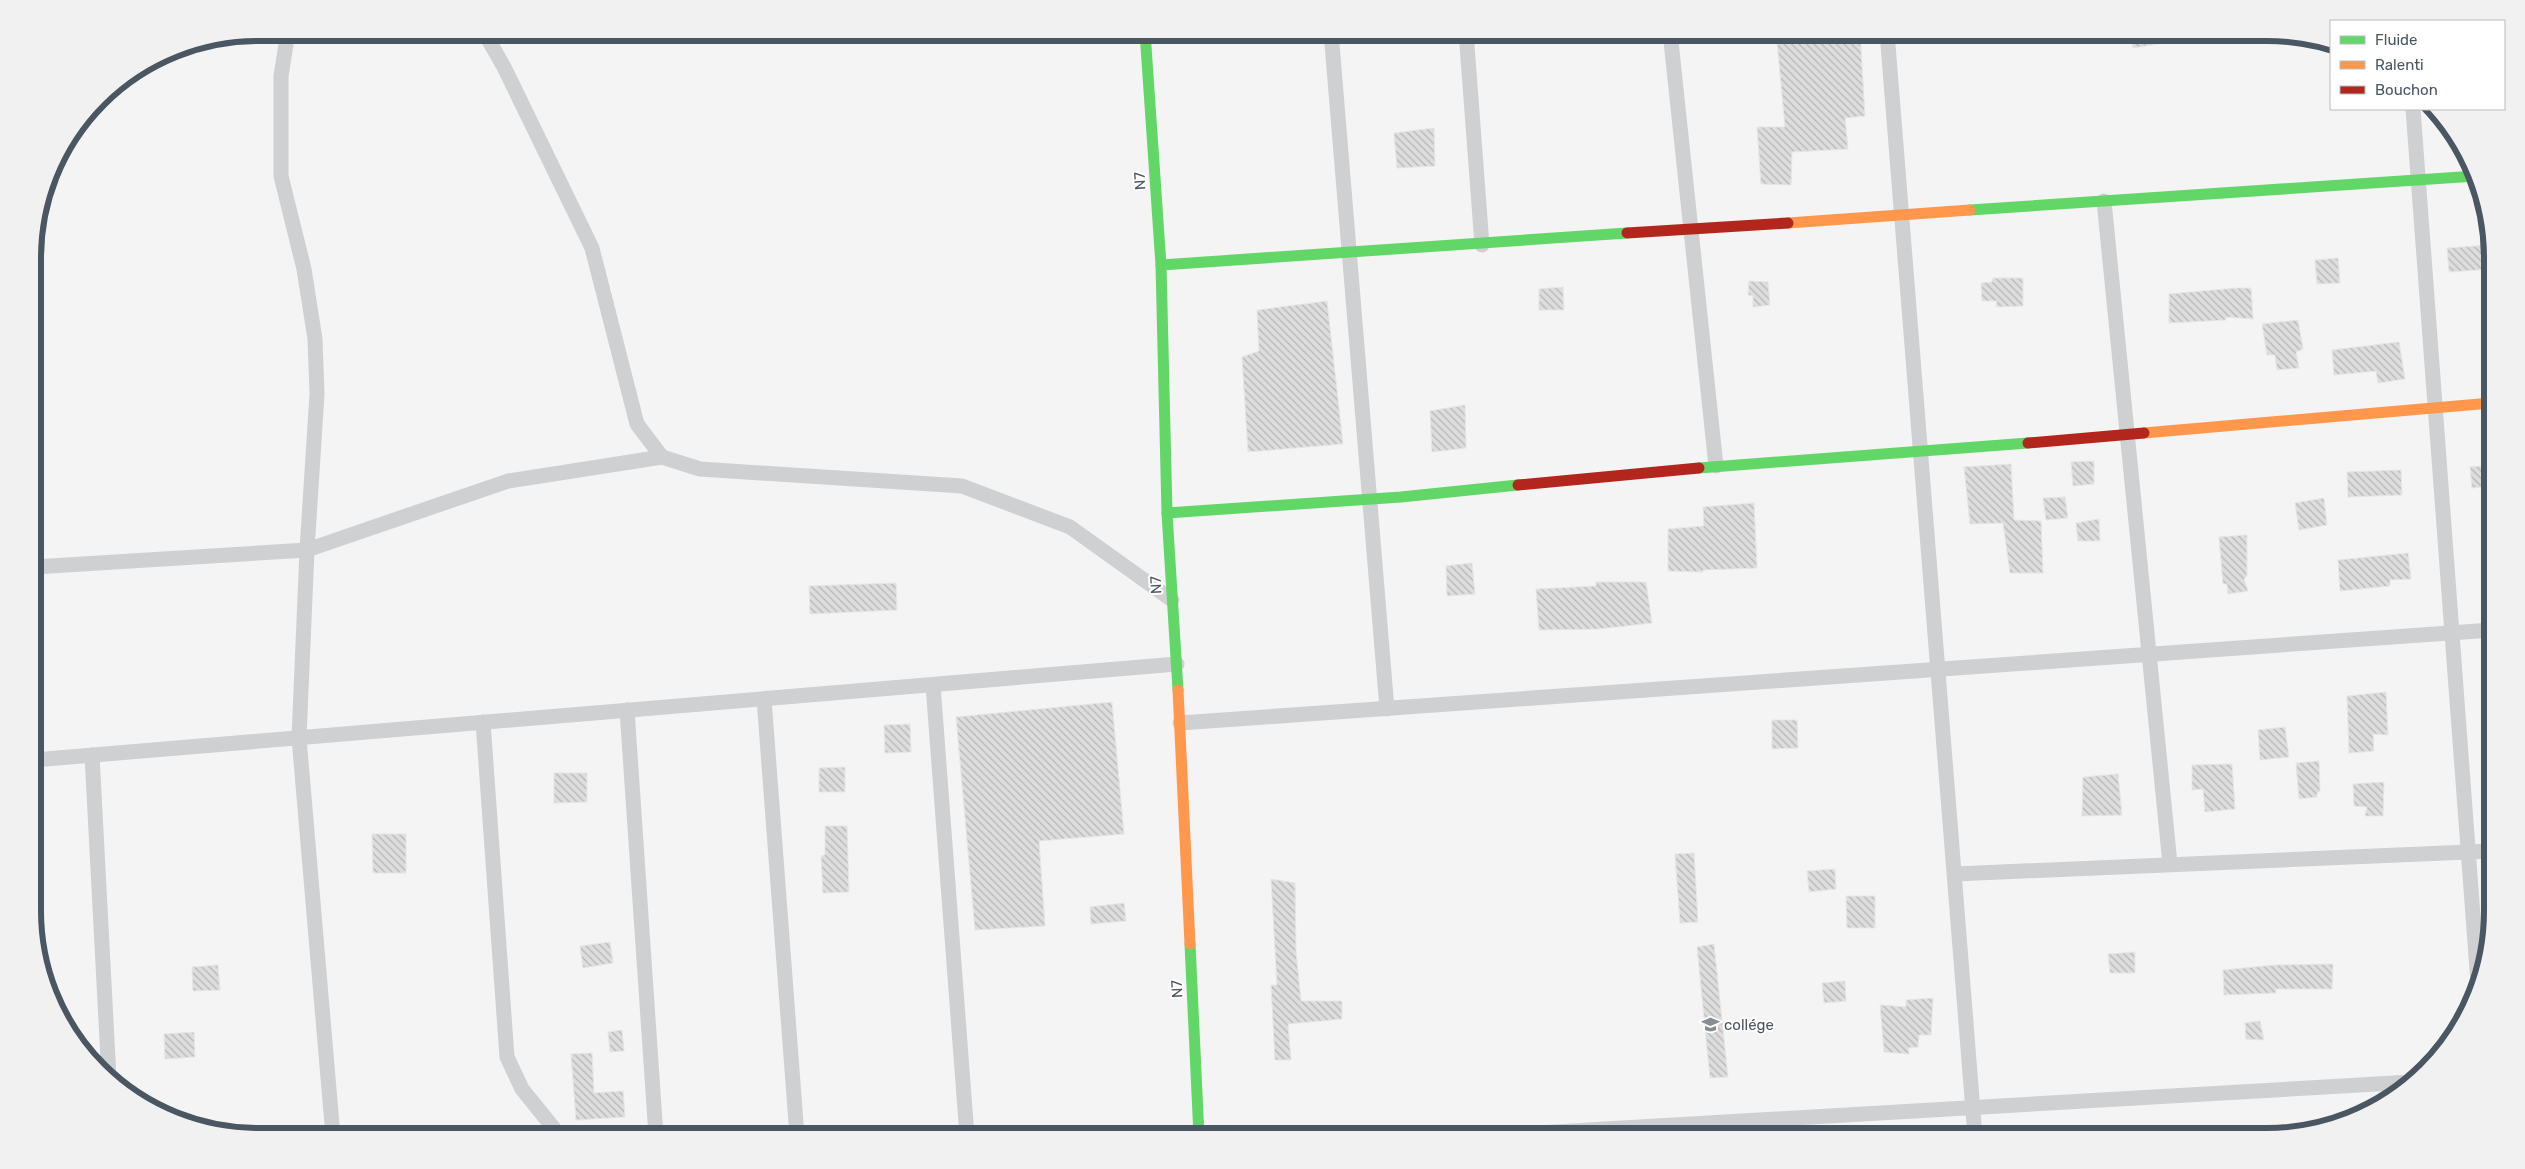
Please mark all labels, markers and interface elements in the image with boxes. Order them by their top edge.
legend [2330,20,2505,110]
text: Fluide [2375,31,2417,49]
text: Ralenti [2375,56,2424,74]
text: Bouchon [2375,81,2438,99]
street label: N7 [1130,171,1150,191]
street label: N7 [1147,575,1165,595]
street label: N7 [1168,979,1186,999]
school or university icon: collége [1700,1015,1720,1035]
place label: collége [1724,1016,1774,1034]

